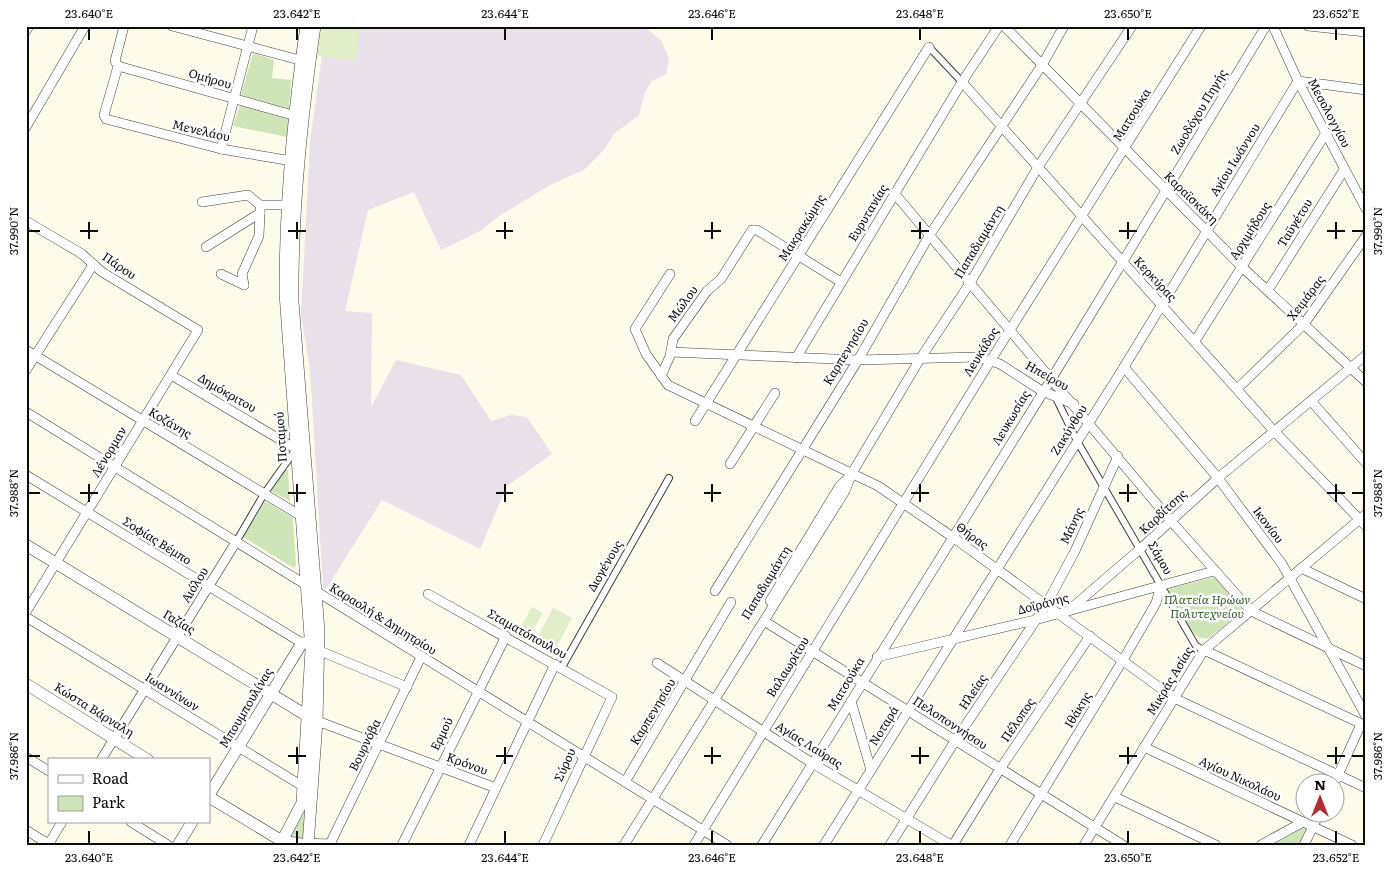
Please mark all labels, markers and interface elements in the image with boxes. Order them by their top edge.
text: 23.640°E [65,4,113,22]
text: 23.642°E [273,4,321,22]
text: 23.644°E [481,4,529,22]
text: 23.646°E [688,4,736,22]
text: 23.648°E [896,4,944,22]
text: 23.650°E [1104,4,1152,22]
text: 23.652°E [1313,4,1360,22]
street label: Ομήρου [187,63,234,93]
street label: Ζωοδόχου Πηγής [1166,65,1231,157]
street label: Μεσολογγίου [1304,75,1356,150]
street label: Ματσούκα [1108,84,1155,145]
street label: Μενελάου [171,115,232,145]
street label: Αγίου Ιωάννου [1205,120,1264,199]
street label: Καραϊσκάκη [1161,167,1223,228]
street label: Ευρυτανίας [843,180,891,245]
street label: Μακρακώμης [773,190,829,265]
street label: Ταϋγέτου [1272,195,1316,250]
street label: Αρχιμήδους [1224,198,1274,263]
street label: Παπαδιαμάντη [949,201,1007,282]
text: 37.990°N [4,207,22,255]
text: 37.990°N [1368,207,1386,255]
street label: Πάρου [99,247,140,283]
street label: Κερκύρας [1130,252,1181,305]
street label: Χειμάρας [1282,271,1328,324]
street label: Μώλου [663,281,702,326]
street label: Καρπενησίου [818,315,872,388]
street label: Λeυκάδος [958,323,1002,380]
street label: Ηπείρου [1022,356,1073,395]
street label: Δημόκριτου [195,368,260,416]
street label: Λευκωσίας [987,386,1034,449]
street label: Ζακύνθου [1045,401,1091,458]
street label: Κοζάνης [146,402,196,442]
street label: Ποταμού [269,411,291,463]
street label: Λένορμαν [86,423,130,480]
text: 37.988°N [4,469,22,517]
text: 37.988°N [1368,469,1386,517]
street label: Καρδίτσης [1135,485,1190,538]
street label: Ικονίου [1249,502,1289,547]
street label: Μάνης [1055,504,1087,547]
street label: Σοφίας Βέμπο [119,512,196,569]
street label: Θήρας [953,517,993,553]
street label: Διογένους [582,536,626,595]
street label: Σάμου [1144,537,1178,578]
street label: Παπαδιαμάντη [736,542,794,623]
street label: Αιόλου [176,563,212,606]
street label: Καραολή & Δημητρίου [326,578,441,659]
street label: Δοϊράνης [1015,588,1070,618]
park label: Πλατεία Ηρώων Πολυτεχνείου [1164,590,1250,622]
street label: Γαζίας [160,604,199,638]
street label: Σταματόπουλου [484,604,571,663]
street label: Βαλαωρίτου [761,633,813,700]
street label: Μικράς Ασίας [1141,643,1197,718]
street label: Ματσούκα [822,653,869,714]
street label: Μπουμπουλίνας [214,664,276,751]
street label: Ιωαννίνων [142,667,203,715]
street label: Ηλείας [954,670,991,713]
street label: Καρπενησίου [625,675,679,748]
street label: Κώστα Βάρναλη [51,677,138,741]
street label: Ιθάκης [1059,688,1095,731]
street label: Πελοποννήσου [910,691,991,753]
street label: Πέλοπος [996,694,1039,745]
street label: Νοταρά [864,702,903,749]
street label: Ερμού [425,714,457,753]
street label: Βουρνόβα [344,715,385,774]
street label: Αγίας Λαύρας [772,716,847,772]
text: 37.986°N [4,732,22,780]
text: 37.986°N [1368,732,1386,780]
street label: Σύρου [549,745,579,784]
street label: Κρόνου [444,747,490,779]
street label: Αγίου Νικολάου [1196,751,1284,805]
legend [48,758,210,824]
text: Road [92,766,128,789]
north arrow [1294,774,1344,824]
text: N [1314,774,1326,794]
text: Park [92,790,126,813]
text: 23.640°E [65,848,113,866]
text: 23.642°E [273,848,321,866]
text: 23.644°E [481,848,529,866]
text: 23.646°E [688,848,736,866]
text: 23.648°E [896,848,944,866]
text: 23.650°E [1104,848,1152,866]
text: 23.652°E [1313,848,1360,866]

